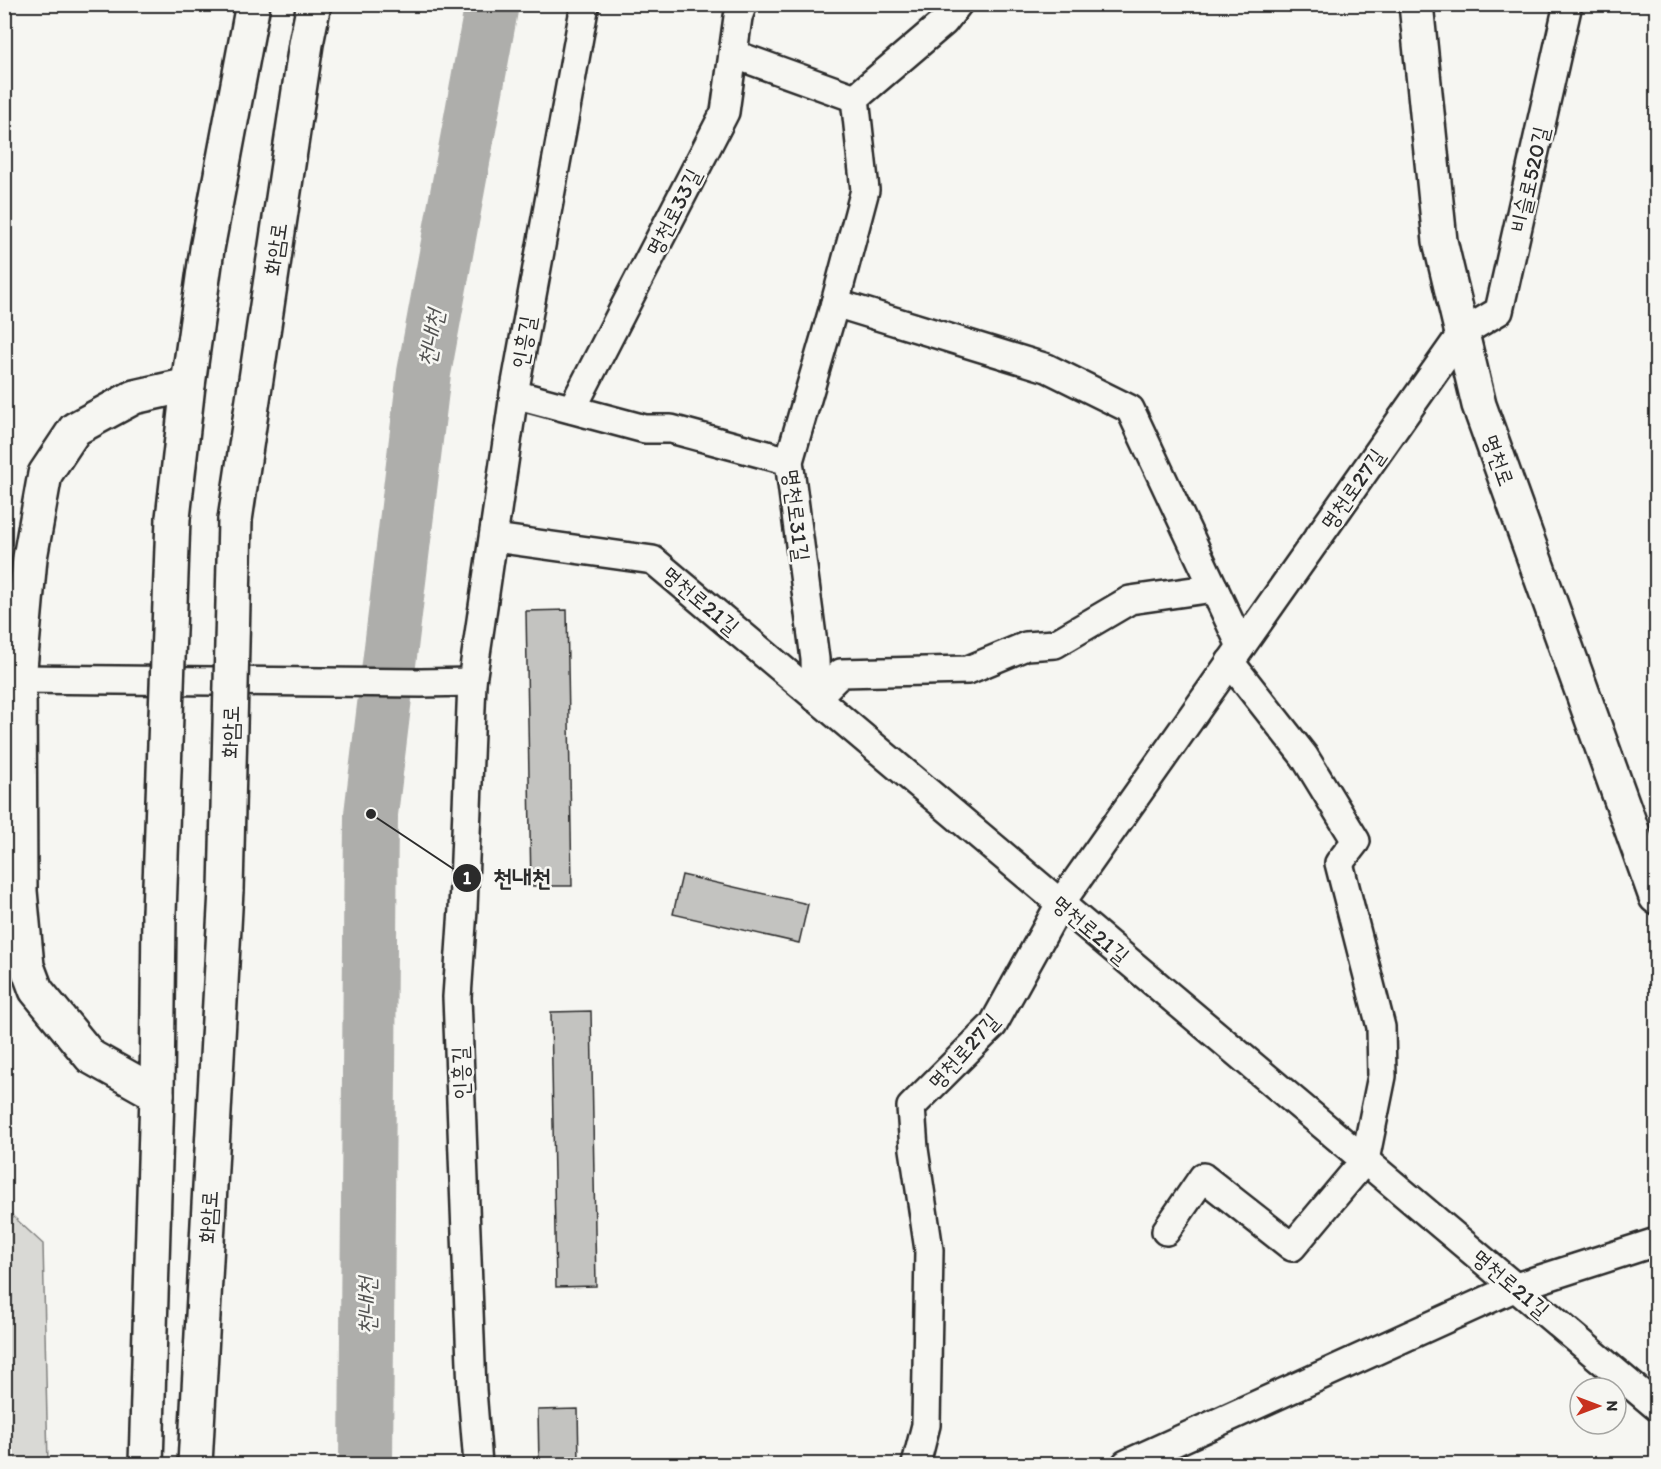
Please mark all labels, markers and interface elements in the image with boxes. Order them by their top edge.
street label: 비슬로520길 [1504,123,1555,235]
street label: 명천로33길 [640,164,707,261]
street label: 화암로 [258,221,293,277]
water label: 천내천 [411,304,450,369]
street label: 인흥길 [506,313,541,371]
street label: 명천로 [1477,431,1520,490]
street label: 명천로27길 [1315,443,1390,535]
street label: 명천로31길 [777,467,816,563]
street label: 명천로21길 [657,560,745,641]
street label: 화암로 [217,705,244,759]
callout: 천내천 [452,857,563,899]
text: 천내천 [493,863,551,892]
text: 1 [463,867,472,889]
street label: 명천로21길 [1047,889,1135,970]
street label: 명천로27길 [922,1007,1005,1095]
street label: 인흥길 [446,1046,475,1100]
street label: 화암로 [194,1190,223,1244]
street label: 명천로21길 [1467,1243,1555,1324]
water label: 천내천 [352,1274,381,1335]
north arrow [1568,1376,1628,1436]
text: N [1603,1401,1622,1411]

